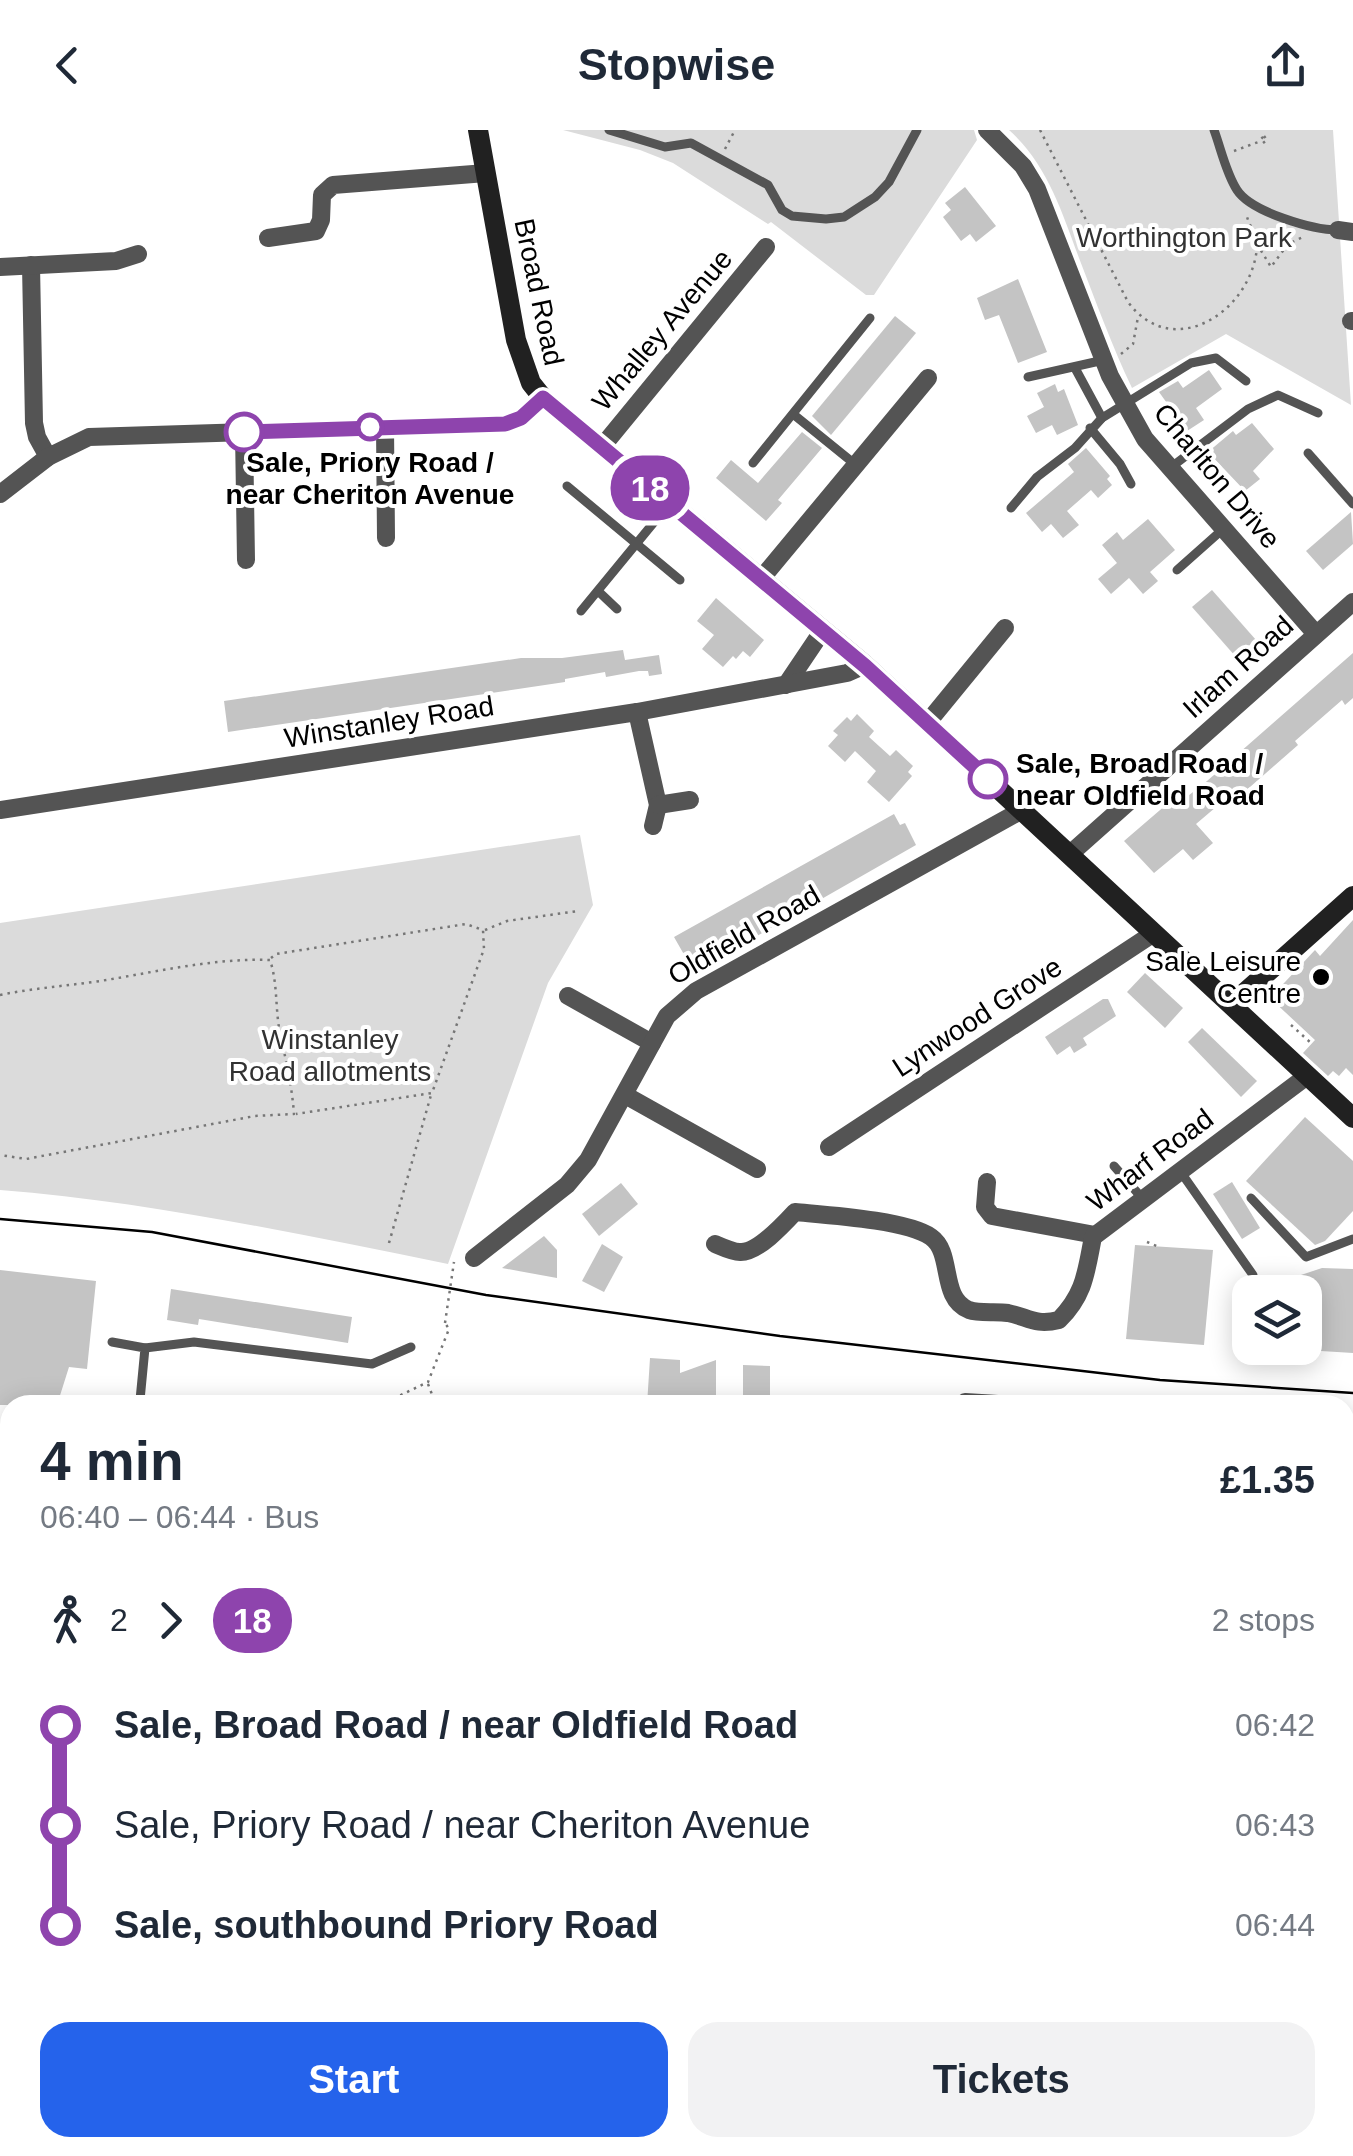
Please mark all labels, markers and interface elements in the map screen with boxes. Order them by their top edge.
icon: back [40,38,95,93]
icon: share [1258,38,1313,93]
text: Stopwise [578,39,775,90]
street label: Broad Road [508,216,570,368]
park label: Worthington Park [1076,222,1293,253]
street label: Whalley Avenue [586,243,738,417]
street label: Charlton Drive [1148,397,1286,555]
unlabelled marker [225,413,263,451]
marker: Sale, Priory Road / near Cheriton Avenue [357,414,383,440]
place label: Sale, Priory Road / near Cheriton Avenue [226,447,514,510]
line badge: 18 [605,456,695,520]
text: 18 [631,469,669,508]
street label: Irlam Road [1177,610,1299,724]
street label: Winstanley Road [282,690,496,754]
place label: Sale, Broad Road / near Oldfield Road [1016,748,1265,811]
marker: Sale, Broad Road / near Oldfield Road [969,760,1007,798]
street label: Oldfield Road [663,879,825,991]
place label: Sale Leisure Centre [1145,946,1301,1009]
street label: Lynwood Grove [887,951,1067,1083]
marker: Sale Leisure Centre [1310,966,1332,988]
park label: Winstanley Road allotments [229,1024,431,1087]
street label: Wharf Road [1081,1103,1219,1217]
map controls [1232,1275,1322,1365]
button: layers [1232,1275,1322,1365]
text: 4 min [40,1430,184,1492]
text: £1.35 [1220,1459,1315,1501]
text: 06:40 – 06:44 · Bus [40,1499,319,1535]
icon: walk [40,1593,95,1648]
icon: forward [143,1593,198,1648]
text: 18 [233,1601,272,1640]
text: 2 [110,1602,128,1638]
text: 2 stops [1212,1602,1315,1638]
text: Sale, Broad Road / near Oldfield Road [114,1704,798,1746]
text: 06:42 [1235,1707,1315,1743]
text: Sale, Priory Road / near Cheriton Avenue [114,1804,810,1846]
text: 06:43 [1235,1807,1315,1843]
text: Sale, southbound Priory Road [114,1904,659,1946]
text: 06:44 [1235,1907,1315,1943]
button: Start [40,2022,668,2137]
button: Tickets [688,2022,1315,2137]

